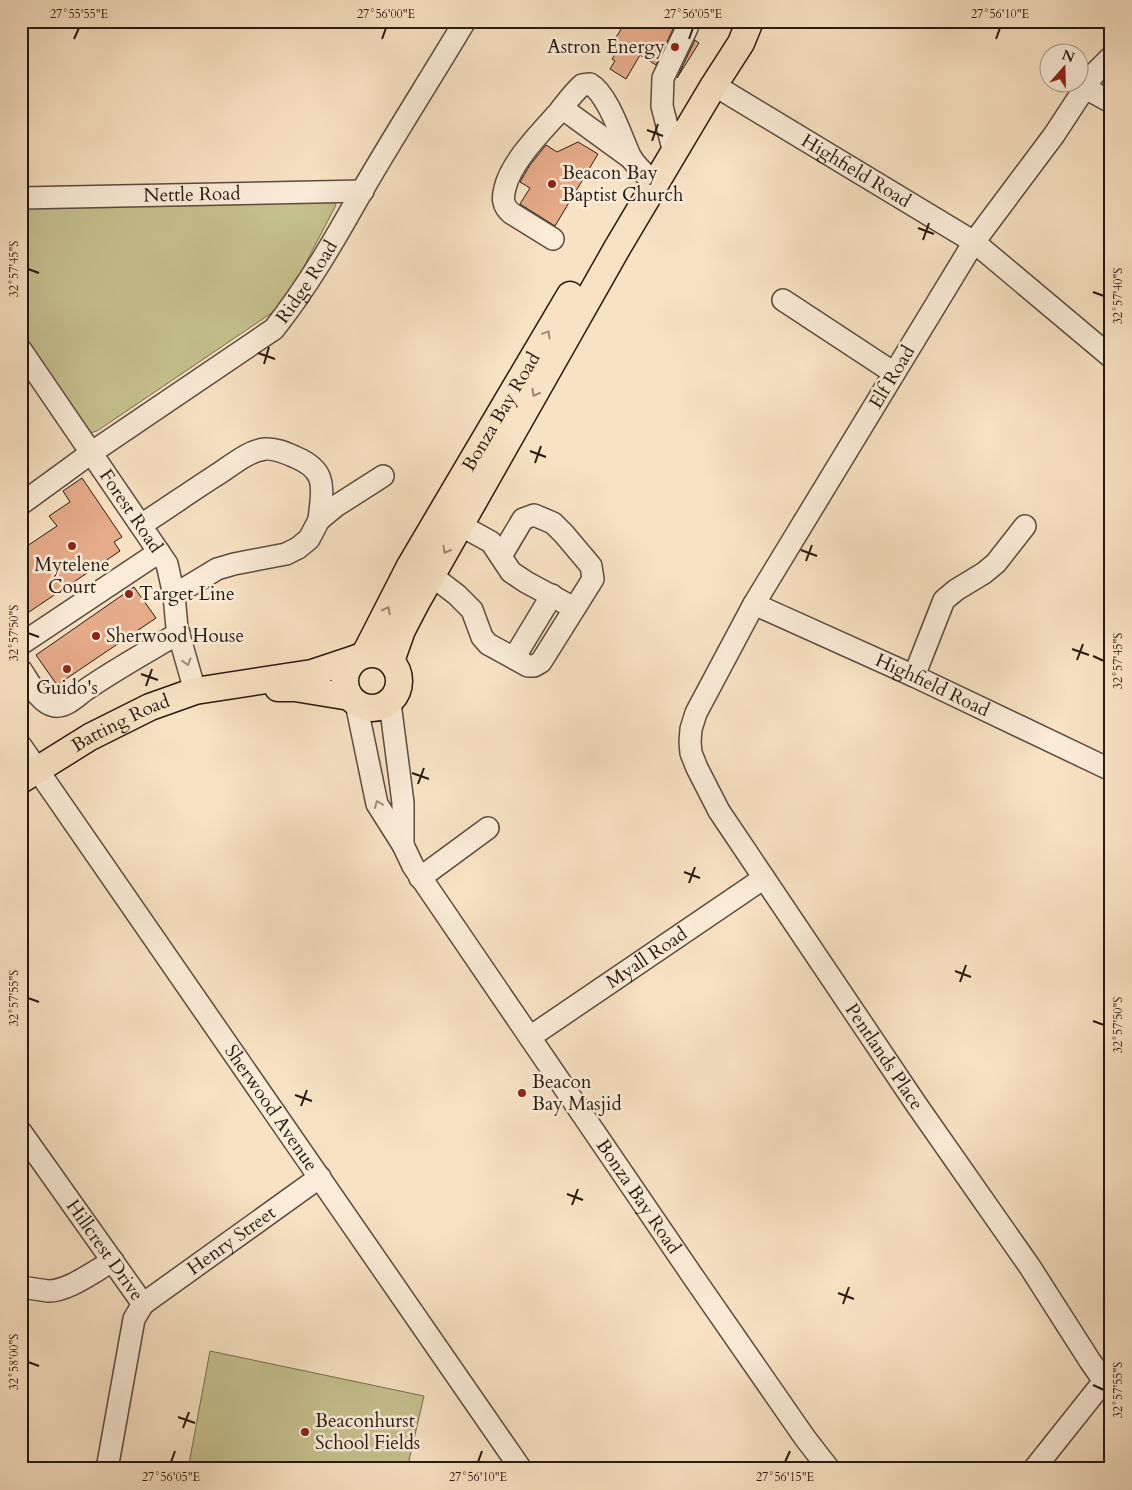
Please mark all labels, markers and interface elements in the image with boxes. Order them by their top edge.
text: 27°55'55"E [50,6,108,22]
text: 27°56'00"E [357,6,415,22]
text: 27°56'05"E [664,6,722,22]
text: 27°56'10"E [971,6,1029,22]
place label: Astron Energy [547,34,665,60]
marker: Astron Energy [669,41,681,53]
north arrow [1040,42,1090,92]
text: N [1059,45,1077,67]
street label: Highfield Road [797,128,916,214]
place label: Beacon Bay Baptist Church [562,160,684,208]
marker: Beacon Bay Baptist Church [546,178,558,190]
street label: Nettle Road [143,181,241,208]
street label: Ridge Road [270,236,344,329]
text: 32°57'45"S [6,241,22,297]
text: 32°57'40"S [1110,268,1126,324]
one-way arrow [541,330,551,339]
street label: Elf Road [863,341,921,413]
street label: Bonza Bay Road [456,347,546,476]
one-way arrow [531,388,541,397]
street label: Forest Road [93,464,169,558]
marker: Mytelene Court [66,540,78,552]
one-way arrow [442,544,452,553]
place label: Mytelene Court [34,552,110,600]
place label: Target Line [139,581,235,607]
marker: Target Line [123,588,135,600]
text: 32°57'50"S [6,605,22,661]
one-way arrow [381,607,391,616]
place label: Sherwood House [106,623,244,649]
marker: Sherwood House [90,630,102,642]
text: 32°57'45"S [1110,633,1126,689]
street label: Highfield Road [871,647,994,723]
one-way arrow [181,658,191,666]
marker: Guido's [61,663,73,675]
place label: Guido's [36,675,98,701]
street label: Batting Road [66,688,173,758]
one-way arrow [375,800,385,809]
street label: Myall Road [601,921,692,995]
text: 32°57'55"S [6,970,22,1026]
text: 32°57'50"S [1110,997,1126,1053]
street label: Pentlands Place [839,998,929,1115]
street label: Sherwood Avenue [218,1040,324,1176]
place label: Beacon Bay Masjid [532,1069,622,1117]
marker: Beacon Bay Masjid [516,1087,528,1099]
street label: Bonza Bay Road [590,1134,687,1259]
street label: Hillcrest Drive [60,1194,150,1306]
street label: Henry Street [182,1200,281,1281]
text: 32°58'00"S [6,1334,22,1390]
text: 32°57'55"S [1110,1362,1126,1418]
place label: Beaconhurst School Fields [315,1408,420,1456]
marker: Beaconhurst School Fields [299,1426,311,1438]
text: 27°56'05"E [142,1469,200,1485]
text: 27°56'10"E [449,1469,507,1485]
text: 27°56'15"E [756,1469,814,1485]

